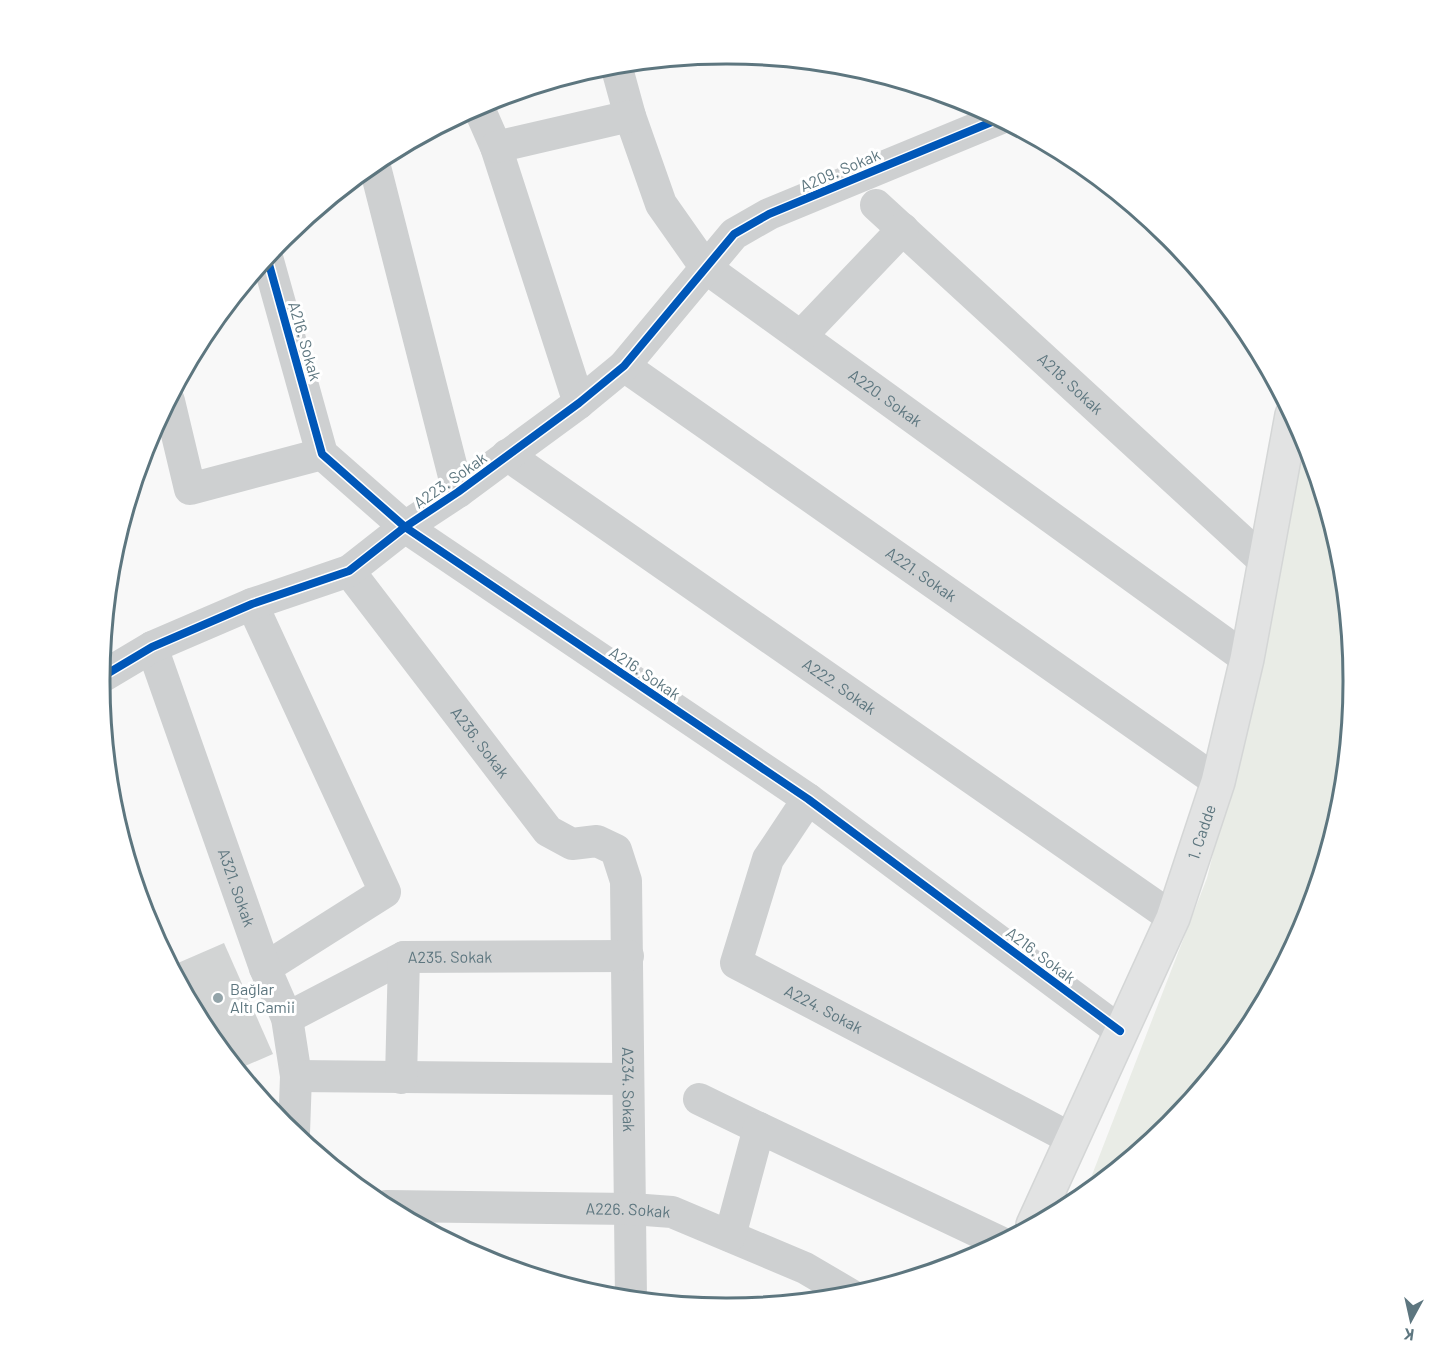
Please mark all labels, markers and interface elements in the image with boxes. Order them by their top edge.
street label: A209. Sokak [797,144,883,195]
street label: A216. Sokak [285,299,326,383]
street label: A218. Sokak [1034,348,1107,418]
street label: A220. Sokak [846,365,926,430]
street label: A223. Sokak [410,447,490,512]
street label: A221. Sokak [883,542,961,605]
street label: A216. Sokak [606,642,684,703]
street label: A222. Sokak [799,654,880,718]
street label: A236. Sokak [447,703,514,782]
street label: 1. Cadde [1183,802,1219,862]
street label: A321. Sokak [215,846,260,929]
street label: A216. Sokak [1003,922,1080,987]
street label: A235. Sokak [408,947,492,966]
place label: Bağlar Altı Camii [230,979,295,1016]
street label: A224. Sokak [782,980,866,1037]
marker: Bağlar Altı Camii [211,991,225,1005]
street label: A234. Sokak [619,1047,639,1132]
street label: A226. Sokak [585,1198,671,1221]
north arrow [1381,1290,1441,1350]
text: K [1403,1325,1415,1345]

